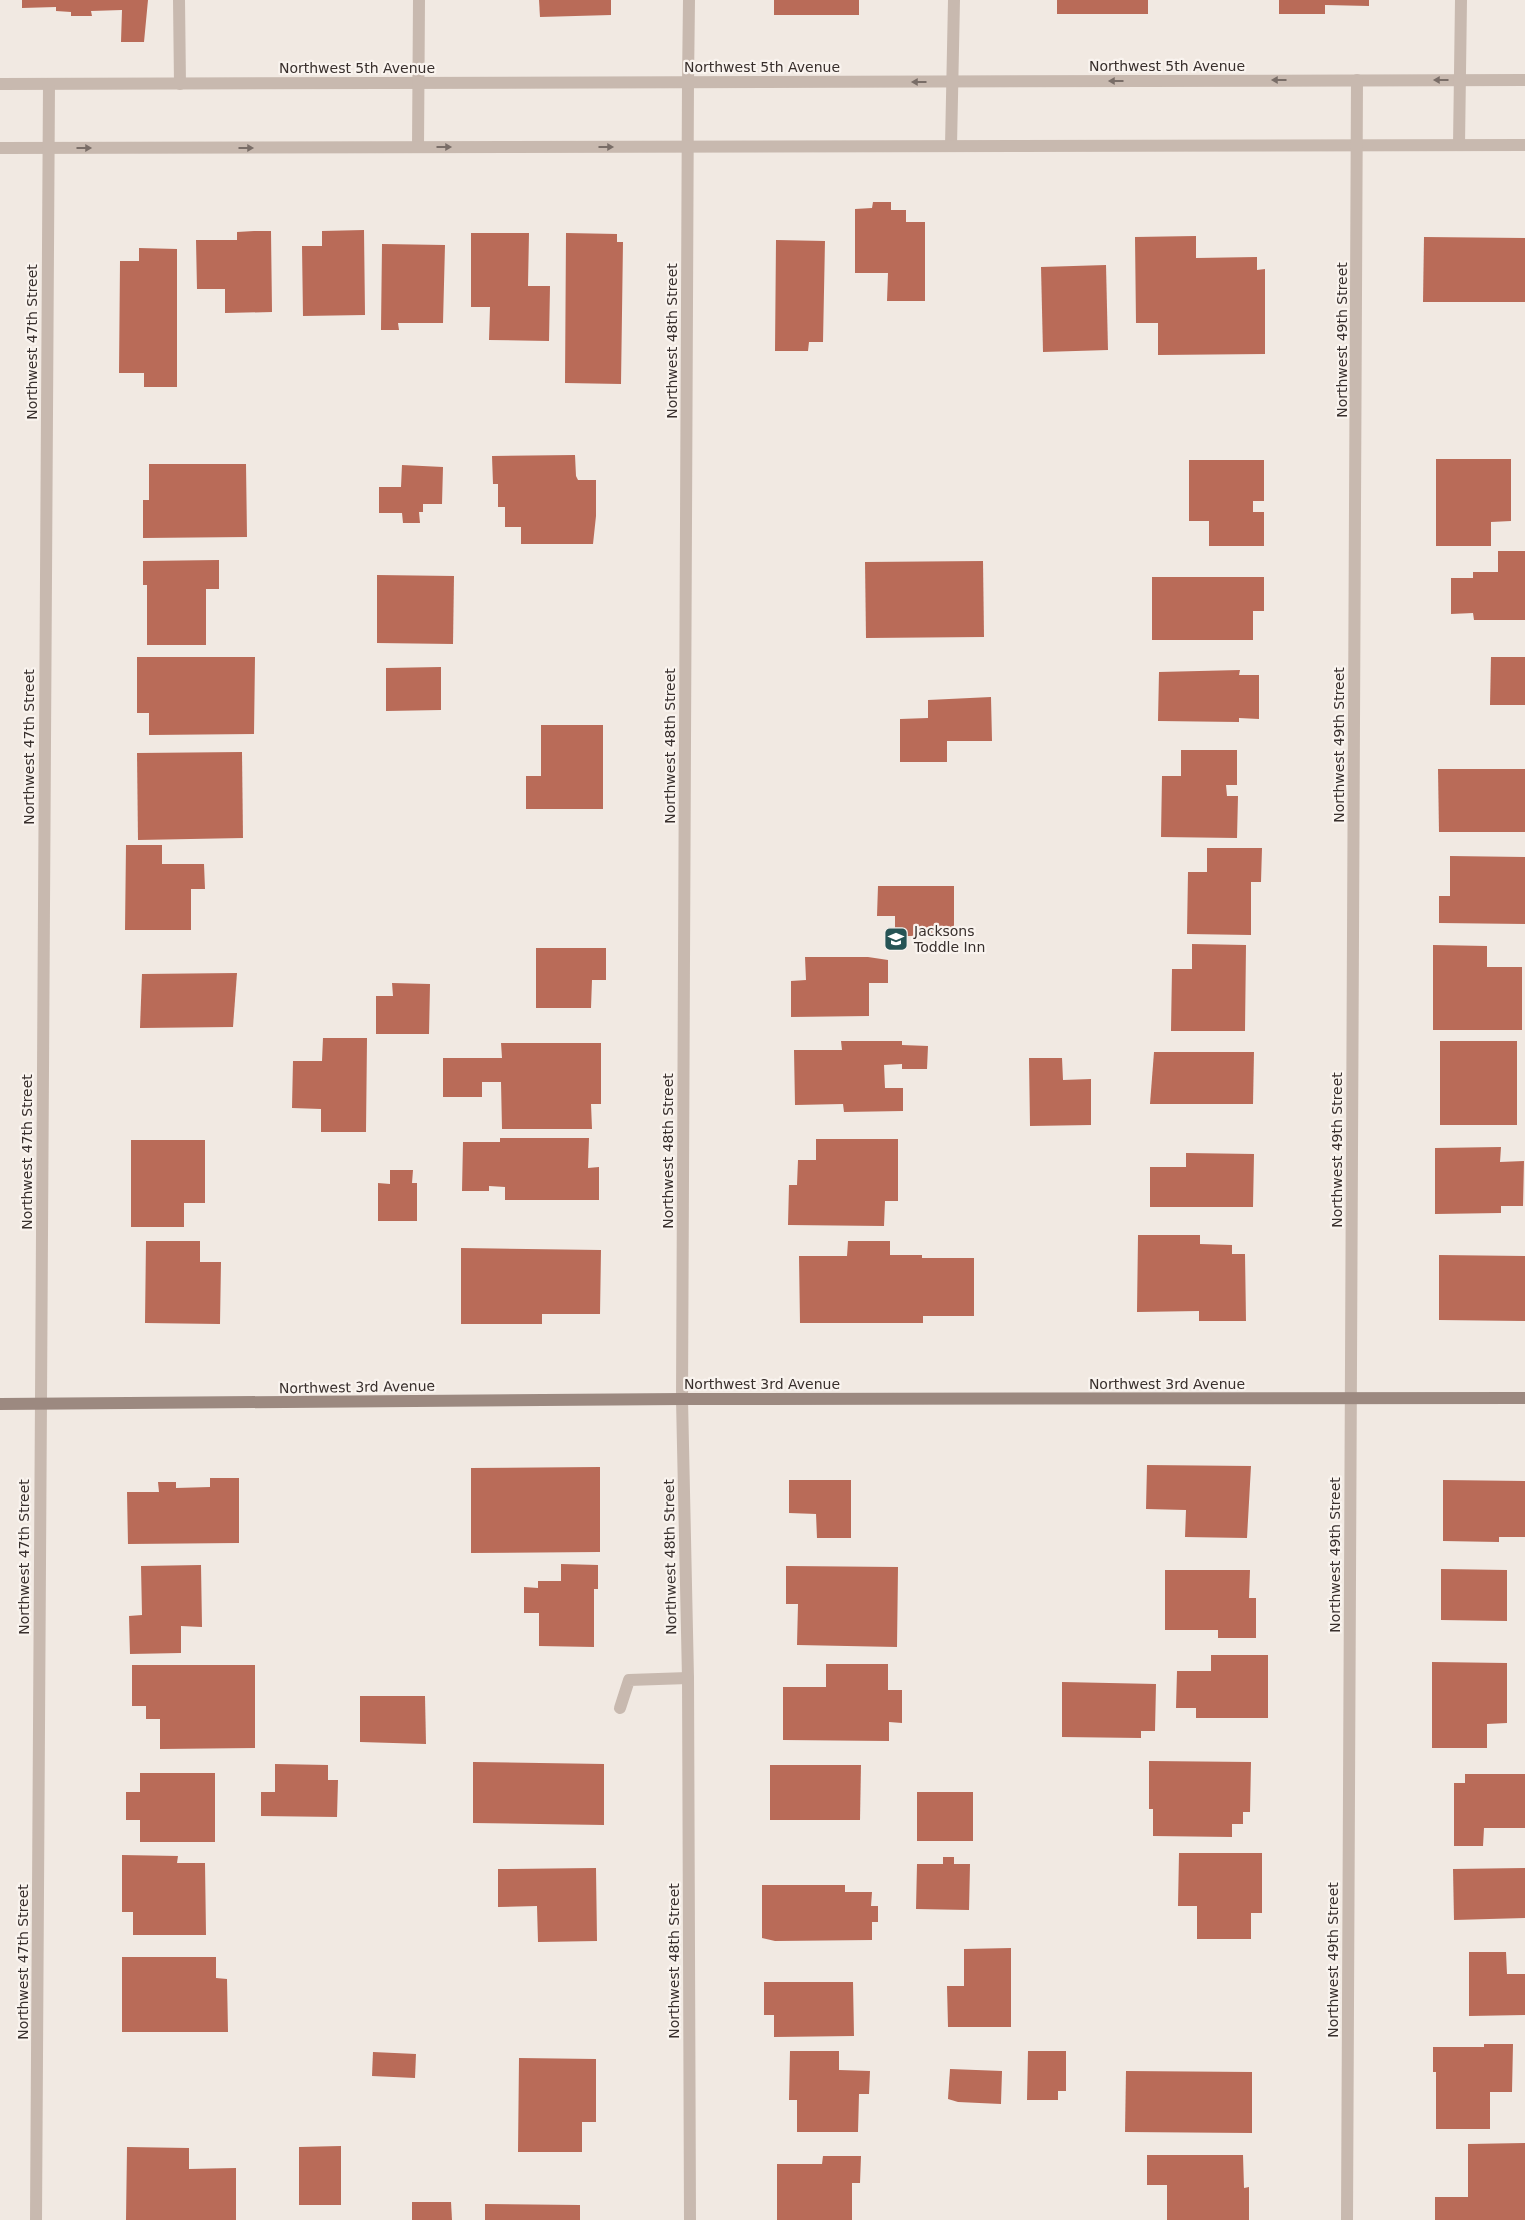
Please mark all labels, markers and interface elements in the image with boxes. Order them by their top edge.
street label: Northwest 5th Avenue [1089,58,1245,74]
street label: Northwest 5th Avenue [684,59,840,75]
street label: Northwest 5th Avenue [279,60,435,76]
one-way arrow [1433,76,1449,84]
one-way arrow [1108,77,1124,85]
one-way arrow [1271,77,1287,85]
one-way arrow [911,78,927,86]
one-way arrow [436,143,452,151]
one-way arrow [598,143,614,151]
one-way arrow [76,144,92,152]
one-way arrow [238,144,254,152]
street label: Northwest 49th Street [1334,262,1350,418]
street label: Northwest 48th Street [664,263,680,419]
street label: Northwest 47th Street [24,264,40,420]
street label: Northwest 49th Street [1331,667,1347,823]
street label: Northwest 48th Street [662,668,678,824]
street label: Northwest 47th Street [21,669,37,825]
place label: Jacksons Toddle Inn [913,923,985,955]
school or university icon: Jacksons Toddle Inn [883,926,909,952]
street label: Northwest 49th Street [1329,1072,1345,1228]
street label: Northwest 48th Street [660,1073,676,1229]
street label: Northwest 47th Street [19,1074,35,1230]
street label: Northwest 3rd Avenue [684,1376,840,1392]
street label: Northwest 3rd Avenue [1089,1376,1245,1392]
street label: Northwest 3rd Avenue [279,1378,435,1396]
street label: Northwest 49th Street [1327,1477,1343,1633]
street label: Northwest 47th Street [16,1479,32,1635]
street label: Northwest 48th Street [661,1479,679,1635]
street label: Northwest 49th Street [1325,1882,1341,2038]
street label: Northwest 48th Street [666,1883,682,2039]
street label: Northwest 47th Street [15,1884,31,2040]

